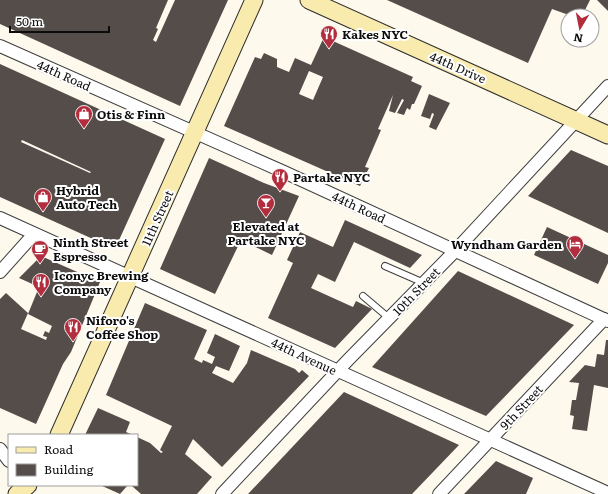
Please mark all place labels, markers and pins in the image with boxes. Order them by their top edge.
restaurant icon: Kakes NYC [319,24,339,49]
place label: Kakes NYC [342,25,408,43]
shop icon: Otis & Finn [74,104,94,129]
place label: Otis & Finn [97,105,166,123]
restaurant icon: Partake NYC [270,167,290,192]
place label: Partake NYC [293,168,370,186]
place label: Hybrid Auto Tech [56,181,117,213]
shop icon: Hybrid Auto Tech [33,187,53,212]
bar icon: Elevated at Partake NYC [256,193,276,218]
place label: Elevated at Partake NYC [227,217,305,249]
place label: Ninth Street Espresso [53,233,129,265]
hotel icon: Wyndham Garden [565,234,585,259]
place label: Wyndham Garden [451,235,563,253]
cafe icon: Ninth Street Espresso [30,239,50,264]
place label: Iconyc Brewing Company [54,266,149,298]
restaurant icon: Iconyc Brewing Company [31,272,51,297]
place label: Niforo's Coffee Shop [86,311,158,343]
restaurant icon: Niforo's Coffee Shop [63,317,83,342]

